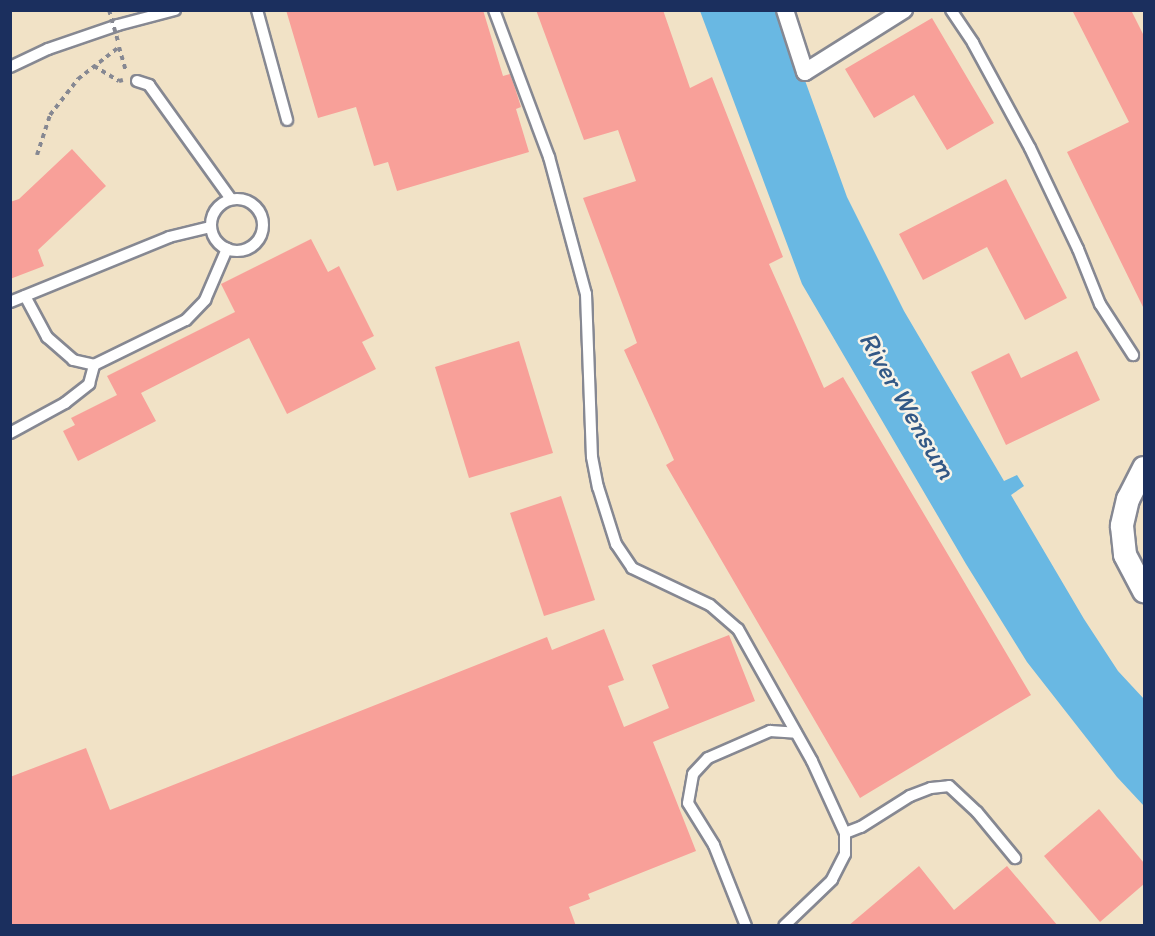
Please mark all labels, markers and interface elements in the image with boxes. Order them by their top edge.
water label: River Wensum [853,326,963,484]

